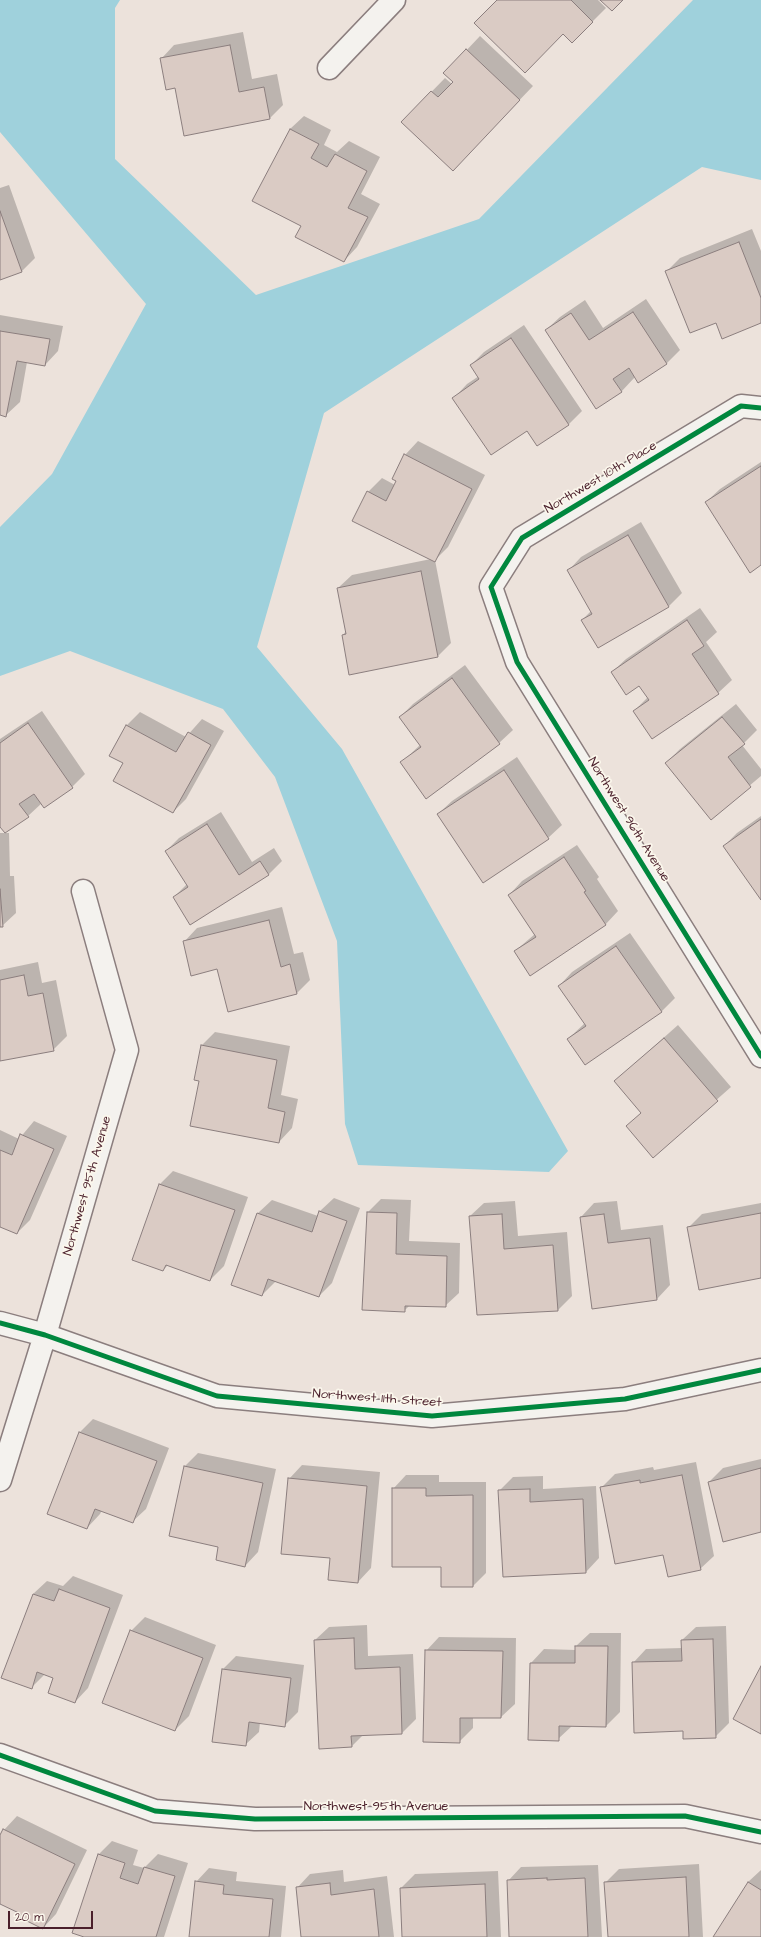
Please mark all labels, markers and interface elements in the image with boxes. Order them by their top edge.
street label: Northwest 10th Place [542,438,660,518]
street label: Northwest 96th Avenue [583,755,673,885]
street label: Northwest 95th Avenue [61,1114,115,1258]
street label: Northwest 11th Street [312,1387,442,1411]
street label: Northwest 95th Avenue [304,1799,448,1815]
scale bar [10,1903,95,1929]
text: 20 m [15,1909,44,1926]

